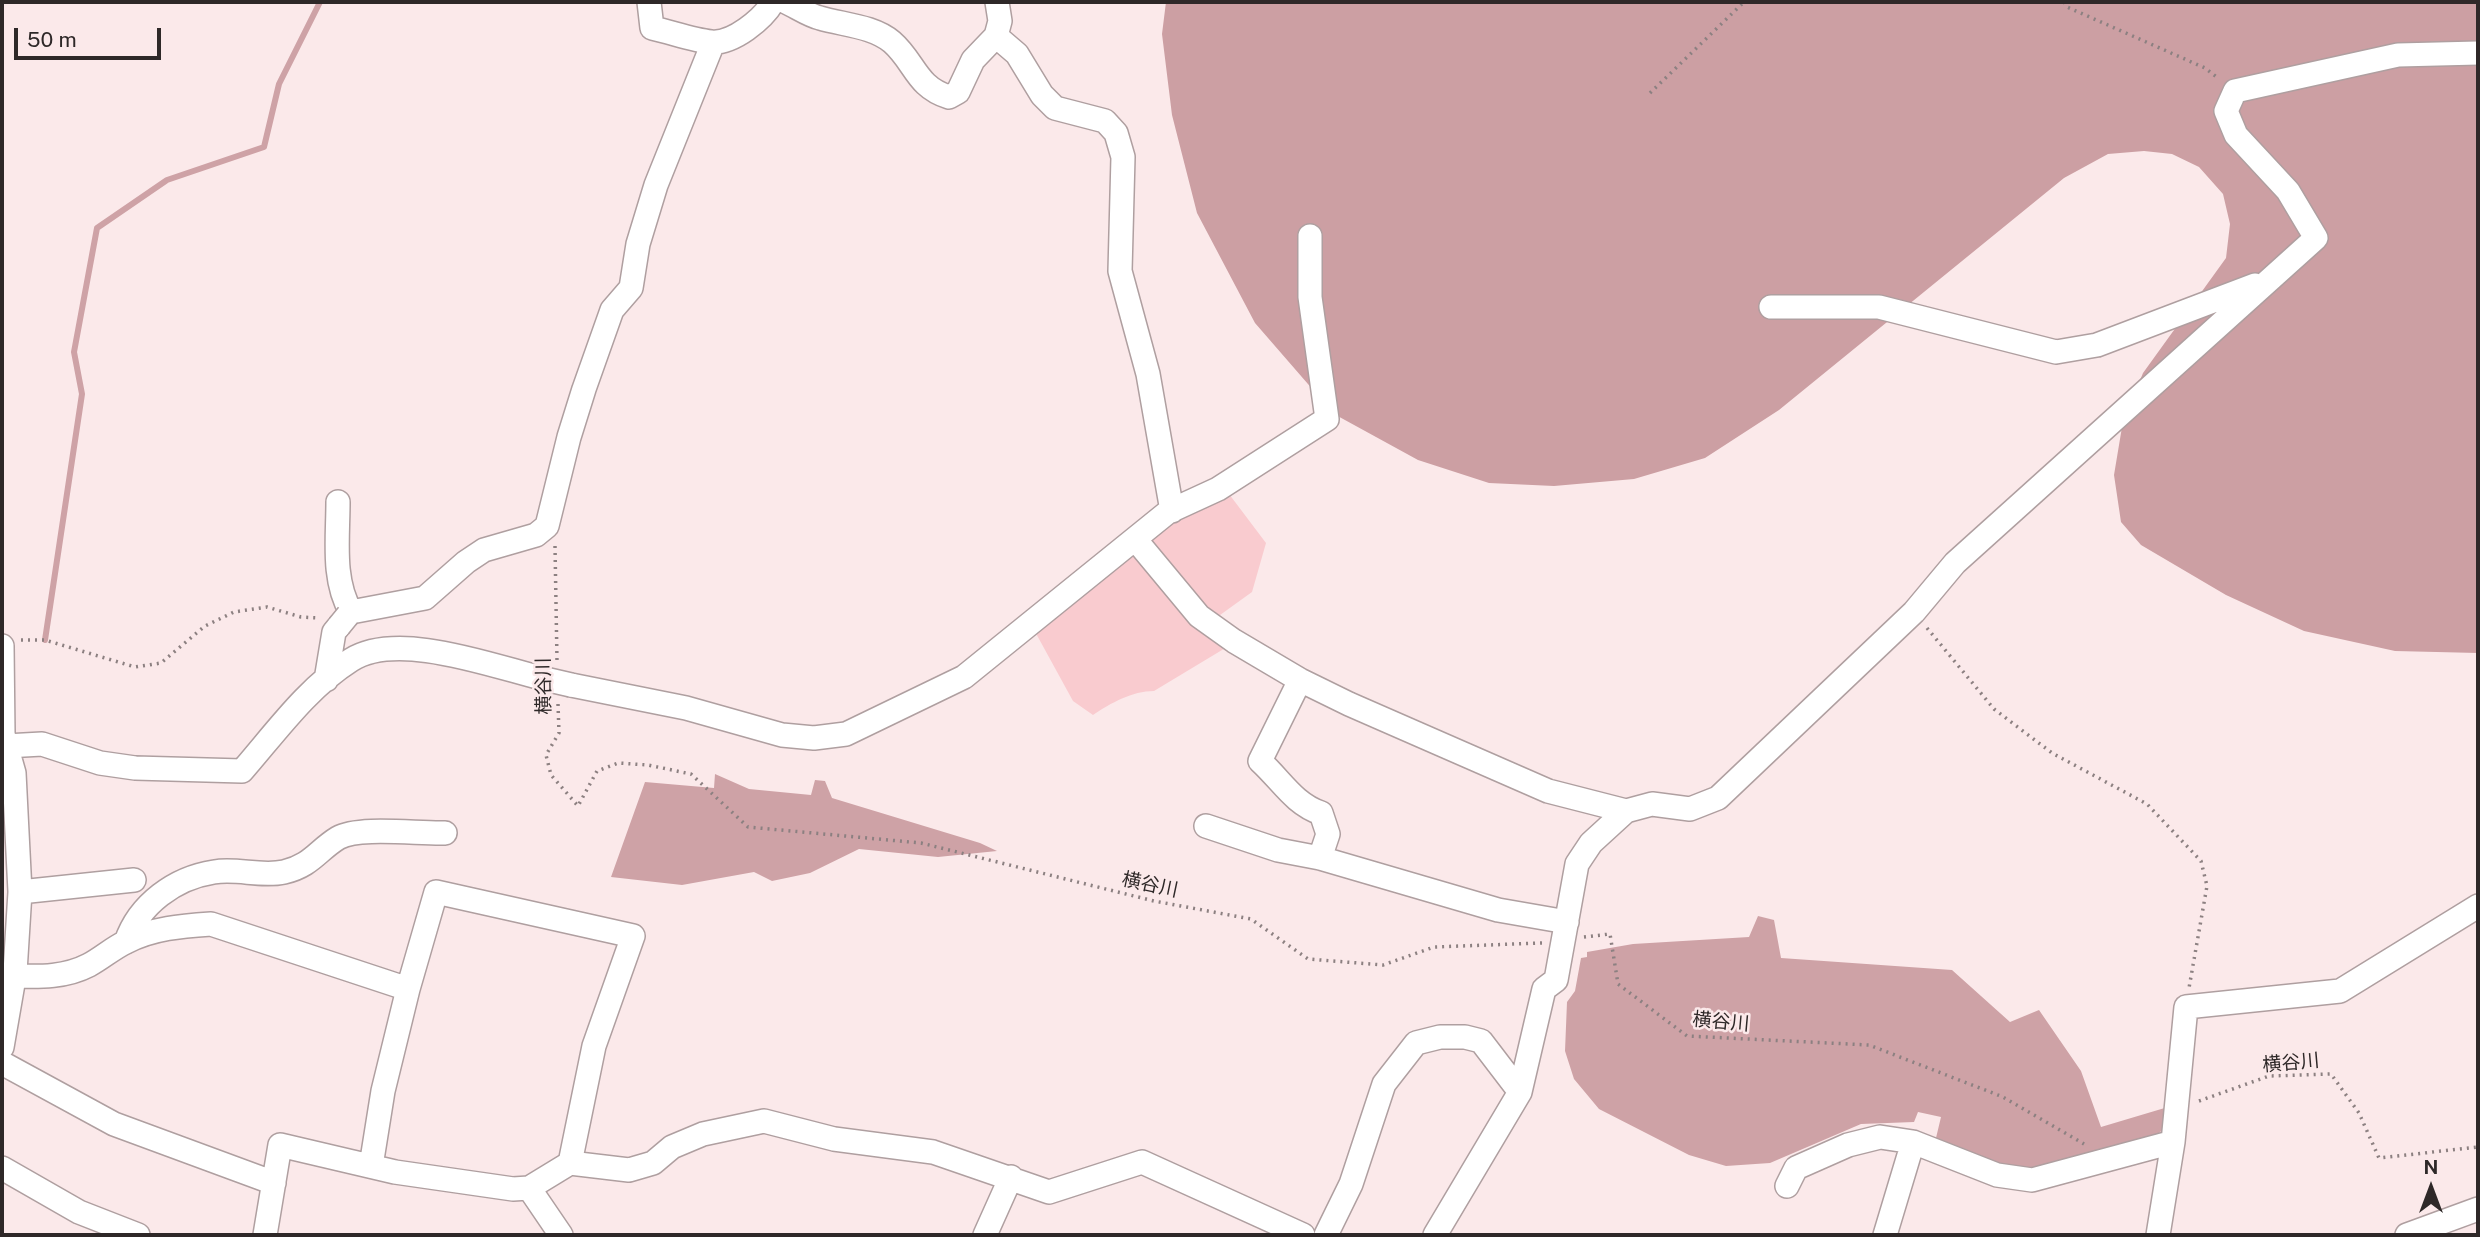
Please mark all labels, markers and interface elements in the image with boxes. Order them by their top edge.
scale bar [18,14,164,58]
text: 50 m [27,27,77,52]
street label: 横谷川 [532,657,556,715]
street label: 横谷川 [1120,868,1180,902]
street label: 横谷川 [1692,1008,1750,1036]
street label: 横谷川 [2262,1049,2320,1077]
north arrow [2396,1153,2466,1223]
text: N [2424,1156,2438,1178]

